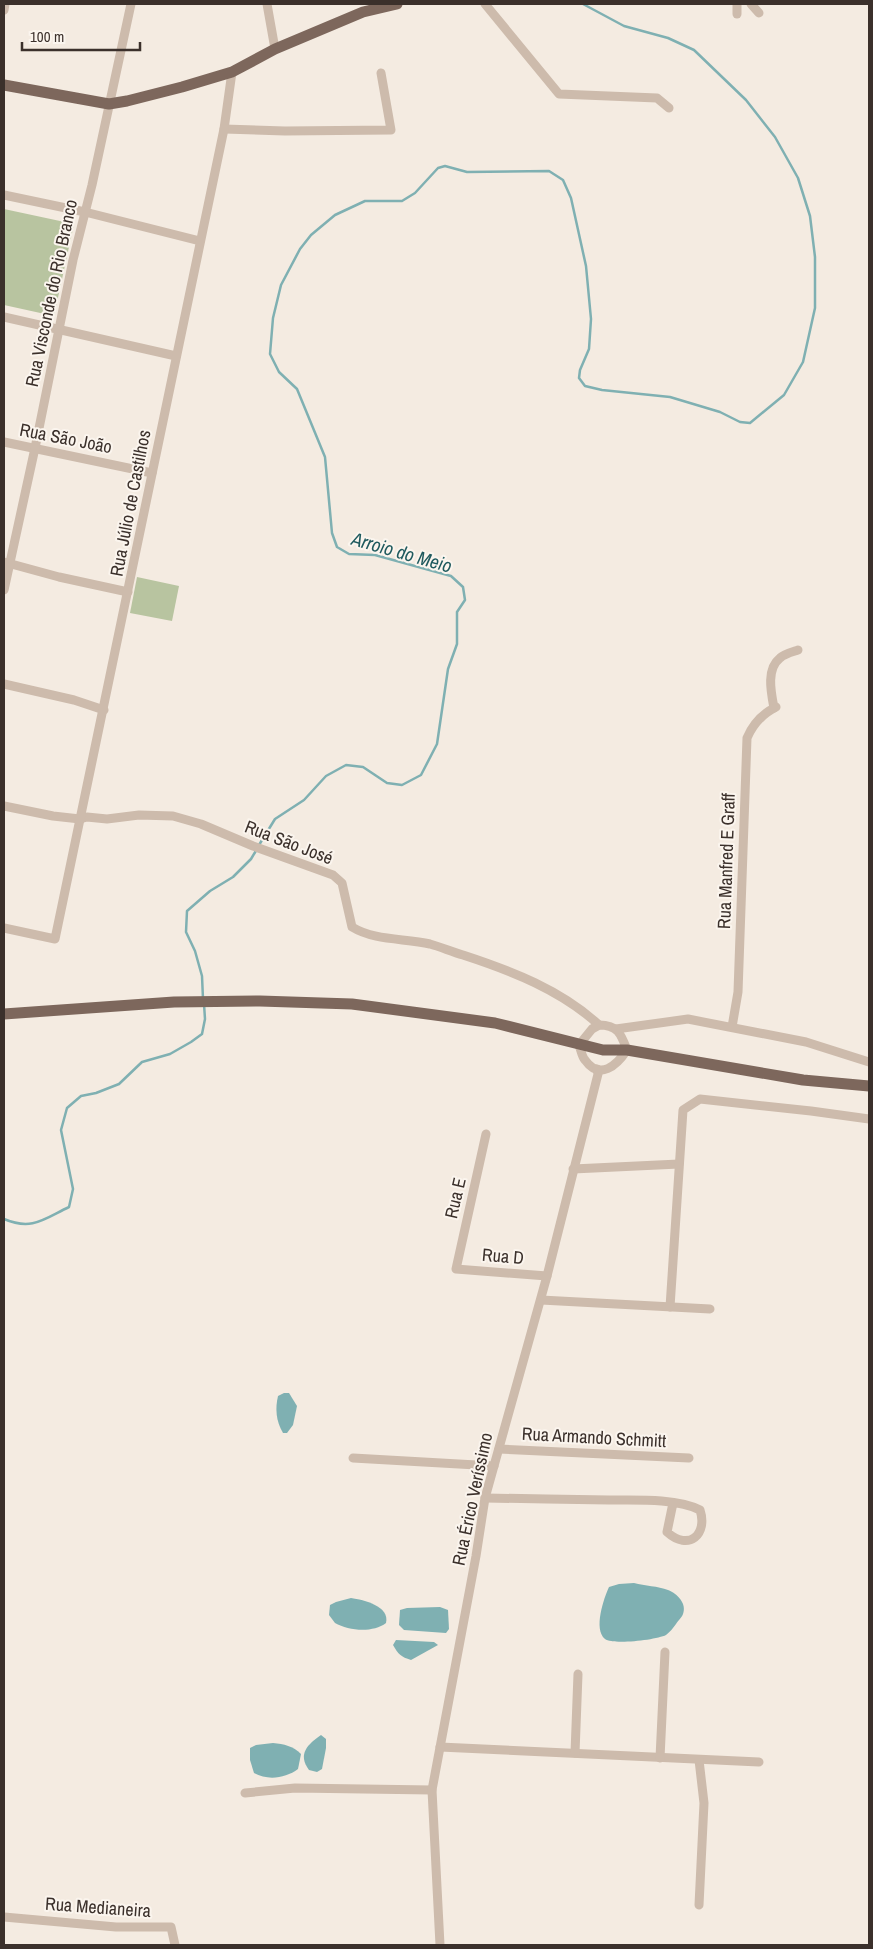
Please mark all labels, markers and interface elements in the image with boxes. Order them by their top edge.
scale bar [22,20,140,52]
text: 100 m [30,26,64,47]
street label: Rua Visconde do Rio Branco [19,197,83,389]
street label: Rua São João [18,417,114,459]
street label: Rua Júlio de Castilhos [104,428,156,578]
water label: Arroio do Meio [348,525,455,579]
street label: Rua Manfred E Graff [711,793,741,929]
street label: Rua São José [241,814,337,870]
street label: Rua E [438,1175,472,1221]
street label: Rua D [481,1242,525,1270]
street label: Rua Armando Schmitt [521,1421,667,1453]
street label: Rua Érico Veríssimo [446,1430,498,1568]
street label: Rua Medianeira [44,1891,152,1923]

